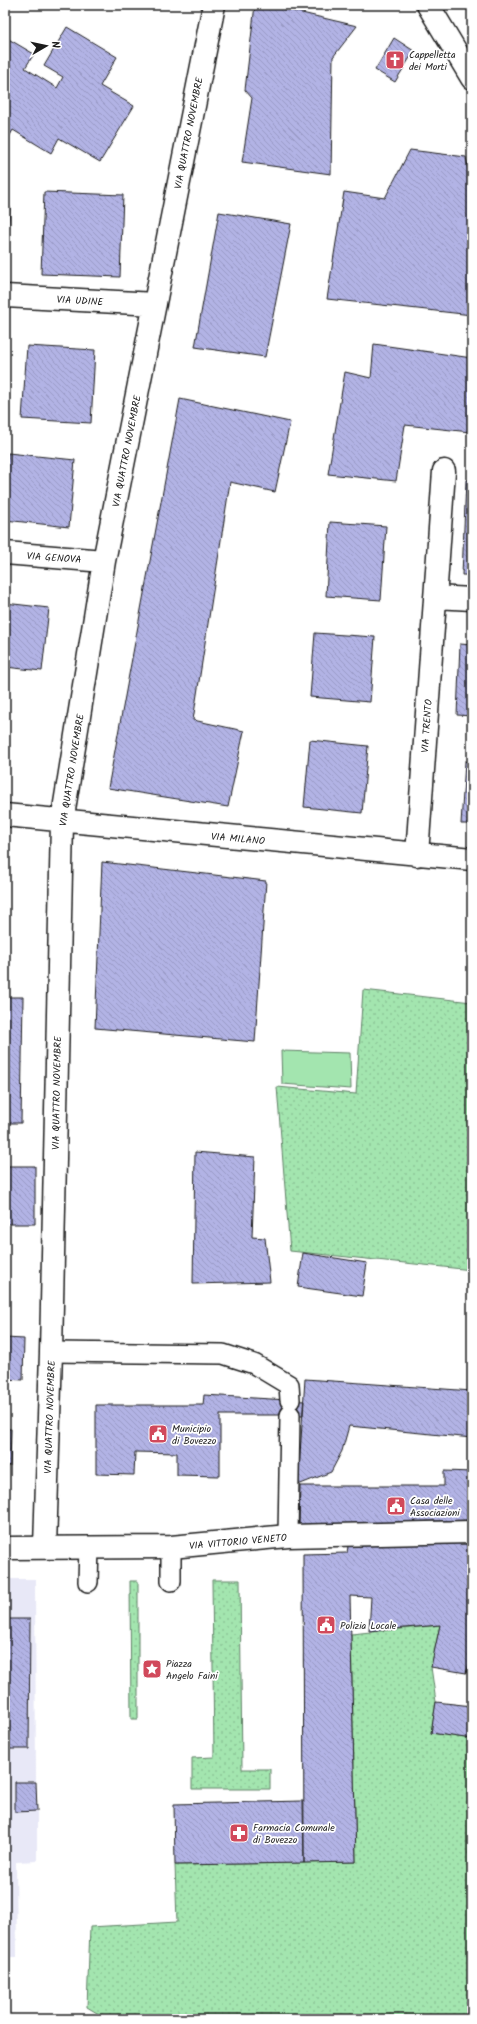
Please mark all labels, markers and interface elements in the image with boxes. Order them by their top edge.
north arrow [26,26,66,66]
text: N [45,40,64,49]
place label: Cappelletta dei Morti [409,47,456,75]
church icon: Cappelletta dei Morti [384,49,406,71]
street label: VIA QUATTRO NOVEMBRE [170,75,208,191]
street label: VIA UDINE [56,292,105,310]
street label: VIA QUATTRO NOVEMBRE [108,393,146,509]
street label: VIA GENOVA [26,548,82,568]
street label: VIA TRENTO [417,699,437,753]
street label: VIA QUATTRO NOVEMBRE [55,712,89,828]
street label: VIA MILANO [210,829,265,849]
street label: VIA QUATTRO NOVEMBRE [48,1035,66,1150]
street label: VIA QUATTRO NOVEMBRE [40,1359,60,1474]
place label: Municipio di Bovezzo [172,1421,217,1449]
public building icon: Municipio di Bovezzo [147,1423,169,1445]
place label: Casa delle Associazioni [410,1493,460,1521]
public building icon: Casa delle Associazioni [385,1495,407,1517]
street label: VIA VITTORIO VENETO [189,1530,288,1554]
public building icon: Polizia Locale [315,1614,337,1636]
place label: Polizia Locale [340,1618,397,1634]
place label: Piazza Angelo Faini [166,1656,218,1684]
place icon: Piazza Angelo Faini [141,1658,163,1680]
place label: Farmacia Comunale di Bovezzo [253,1820,335,1848]
pharmacy icon: Farmacia Comunale di Bovezzo [228,1822,250,1844]

